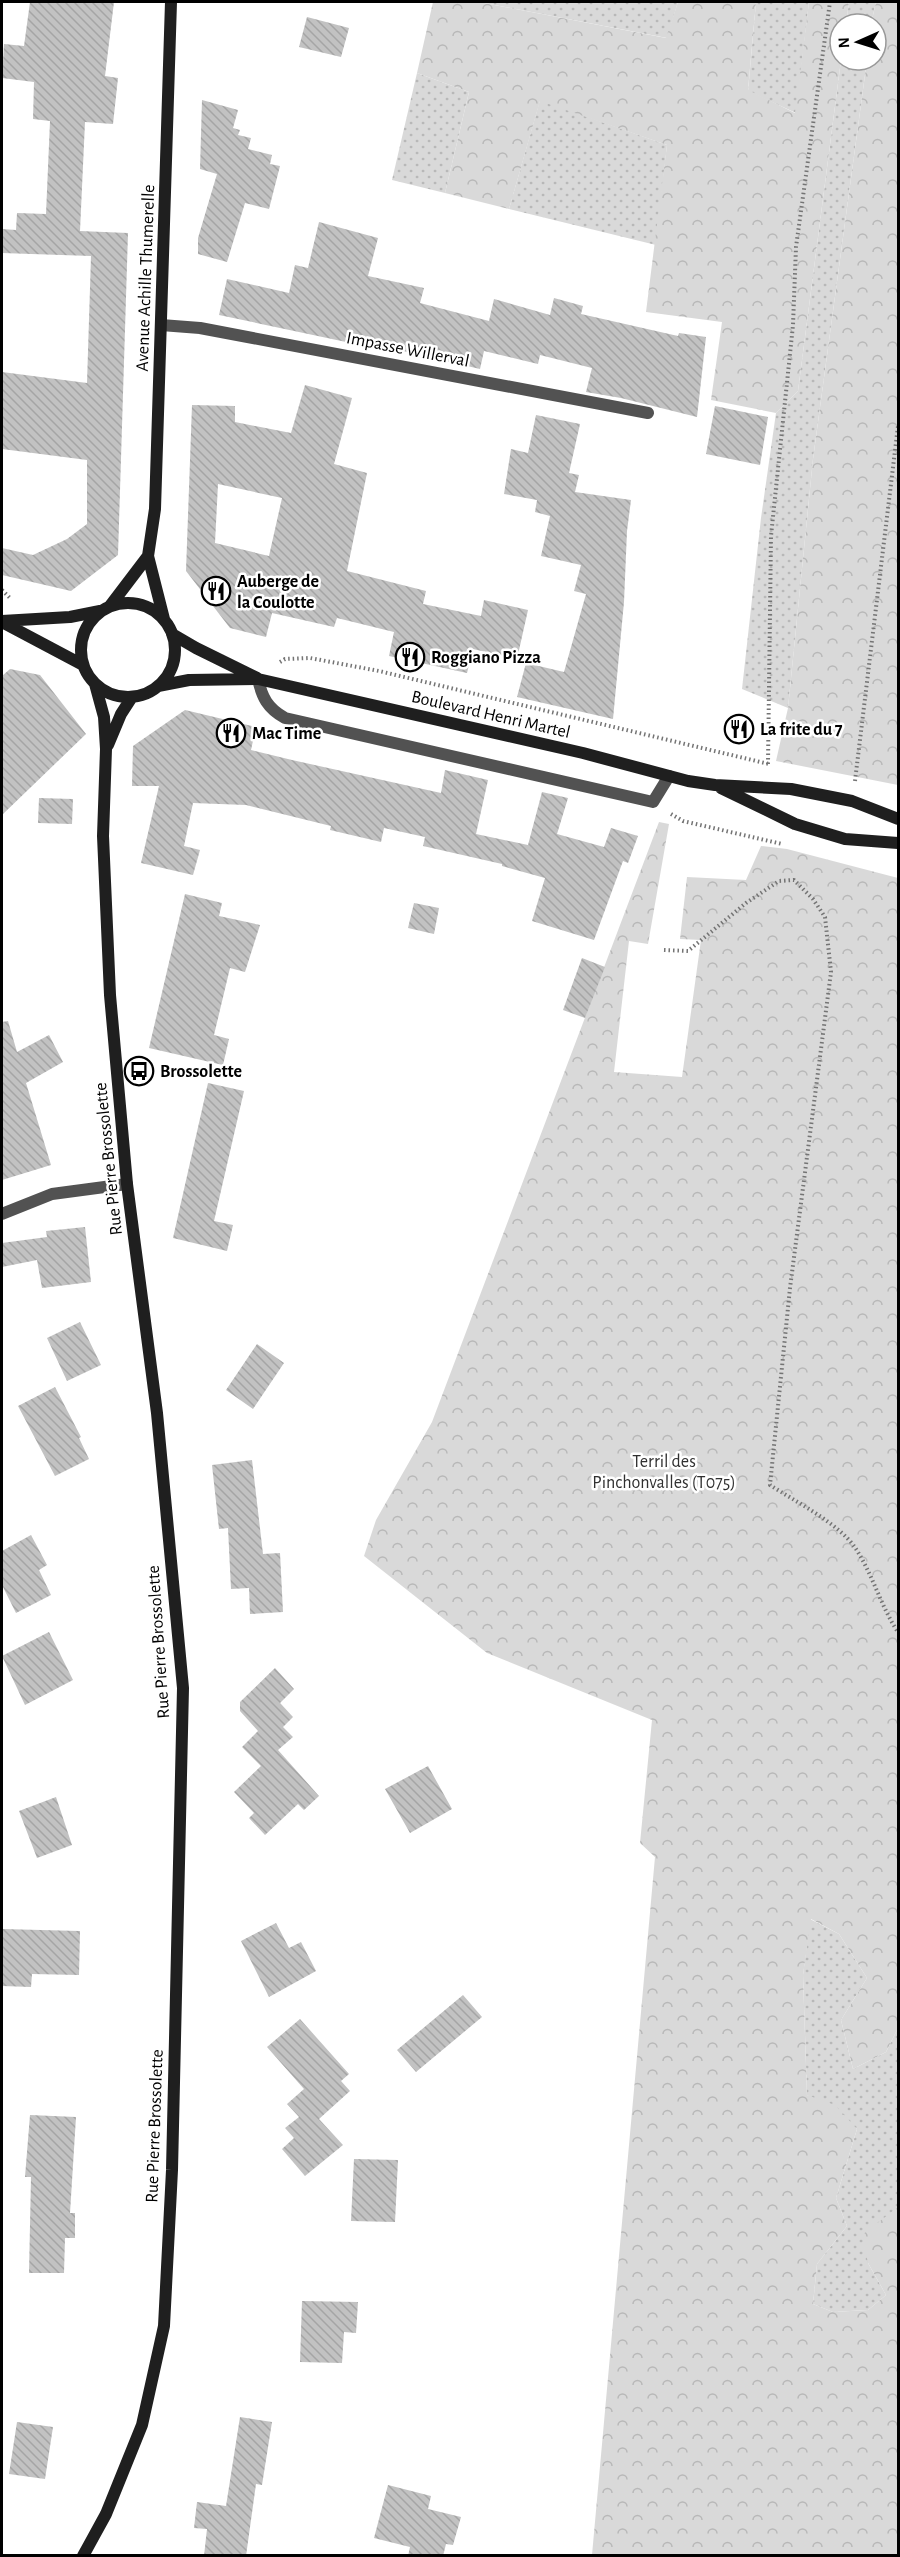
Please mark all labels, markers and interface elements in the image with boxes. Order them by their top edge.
north arrow [828,12,888,72]
text: N [836,37,852,49]
street label: Avenue Achille Thumerelle [134,184,158,372]
street label: Impasse Willerval [345,329,471,371]
place label: Auberge de la Coulotte [237,573,319,612]
restaurant icon: Auberge de la Coulotte [200,575,232,607]
restaurant icon: Roggiano Pizza [394,641,426,673]
place label: Roggiano Pizza [431,649,541,667]
street label: Boulevard Henri Martel [410,688,572,742]
restaurant icon: La frite du 7 [723,713,755,745]
restaurant icon: Mac Time [215,717,247,749]
place label: La frite du 7 [760,721,843,739]
place label: Mac Time [252,725,321,743]
bus stop icon: Brossolette [123,1055,155,1087]
place label: Brossolette [160,1063,242,1081]
street label: Rue Pierre Brossolette [92,1082,126,1236]
park label: Terril des Pinchonvalles (T075) [592,1453,736,1492]
street label: Rue Pierre Brossolette [145,1565,173,1719]
street label: Rue Pierre Brossolette [143,2049,167,2203]

